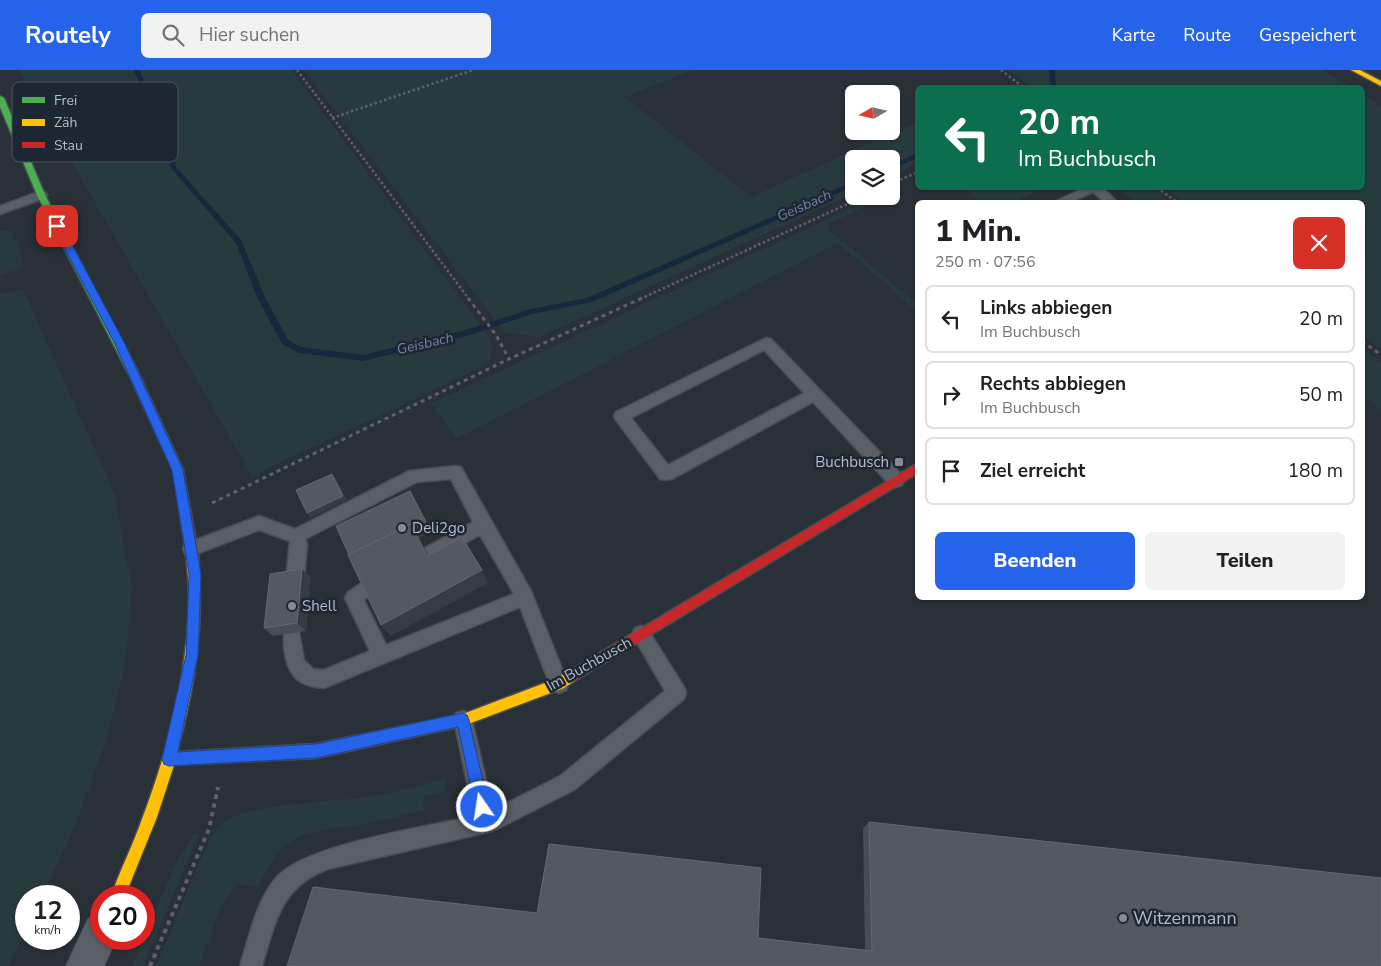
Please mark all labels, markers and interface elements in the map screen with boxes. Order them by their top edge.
search box [141,13,491,58]
text: Routely [25,19,111,51]
icon: search [159,21,187,49]
text: Hier suchen [199,22,300,48]
text: Karte [1112,23,1155,47]
text: Route [1183,23,1231,47]
text: Gespeichert [1259,23,1356,47]
legend [12,82,178,162]
north arrow [845,85,900,140]
map controls [845,85,900,205]
text: Frei [54,91,77,110]
text: 20 m [1018,99,1100,146]
icon: left [935,105,1000,170]
text: Zäh [54,113,77,132]
text: Stau [54,136,83,155]
text: Im Buchbusch [1018,144,1156,174]
button: layers [845,150,900,205]
water label: Geisbach [774,185,834,226]
pin [36,205,78,247]
text: 1 Min. [935,211,1021,252]
icon: arrive [43,212,71,240]
button: close [1293,217,1345,269]
text: 250 m · 07:56 [935,251,1036,273]
text: Links abbiegen [980,295,1112,321]
icon: left [937,305,965,333]
text: 20 m [1299,306,1343,332]
text: Im Buchbusch [980,321,1081,343]
water label: Geisbach [395,328,455,359]
text: Rechts abbiegen [980,371,1126,397]
icon: right [937,381,965,409]
text: 50 m [1299,382,1343,408]
text: Im Buchbusch [980,397,1081,419]
place label: Buchbusch [815,452,889,472]
marker: Buchbusch [893,456,905,468]
icon: arrive [937,457,965,485]
text: Ziel erreicht [980,458,1085,484]
text: 180 m [1288,458,1343,484]
place label: Deli2go [412,518,465,538]
marker: Deli2go [396,522,408,534]
button: Beenden [935,532,1135,590]
button: Teilen [1145,532,1345,590]
place label: Shell [302,596,337,616]
marker: Shell [286,600,298,612]
street label: Im Buchbusch [543,632,635,696]
position arrow [455,780,507,832]
speed limit sign: 20 [90,885,155,950]
text: 12 [32,894,63,928]
place label: Witzenmann [1133,906,1237,930]
marker: Witzenmann [1117,912,1129,924]
text: km/h [34,922,61,938]

